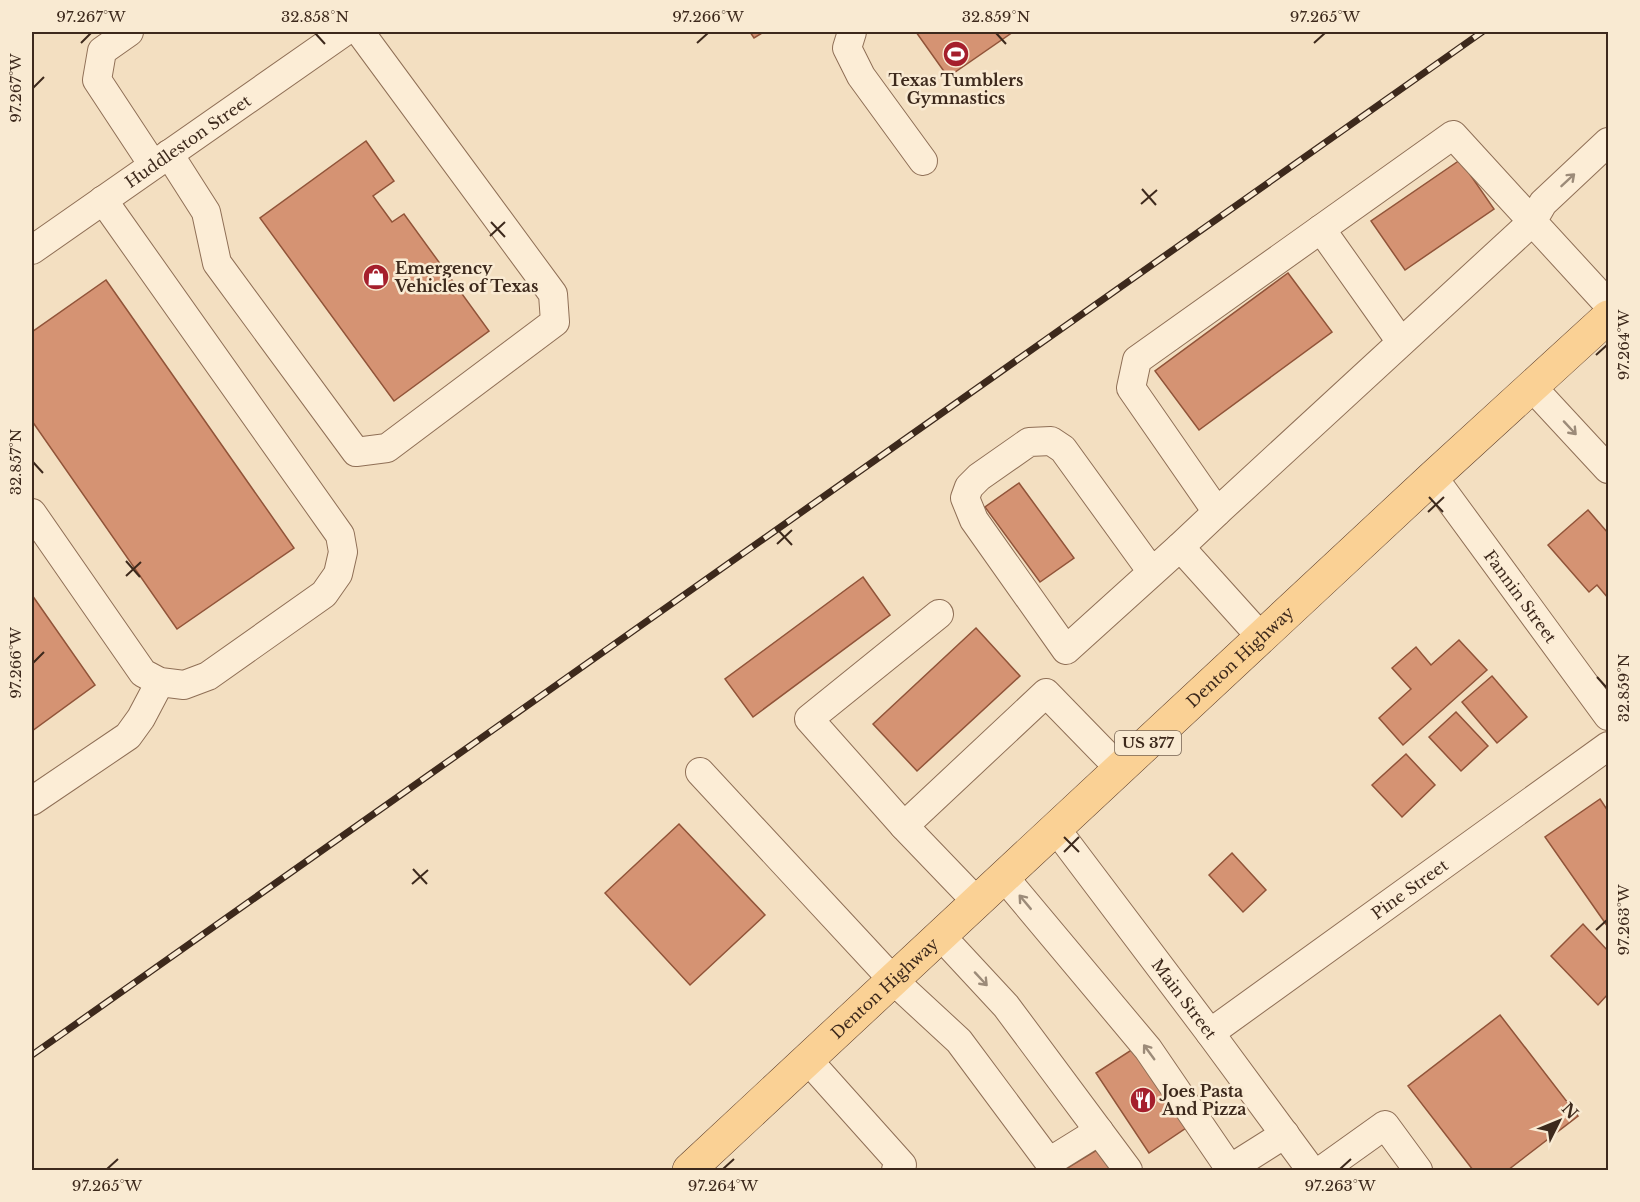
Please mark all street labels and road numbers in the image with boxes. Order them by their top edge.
street label: Huddleston Street [121,90,254,192]
street label: Fannin Street [1480,546,1561,647]
street label: Denton Highway [1182,601,1298,712]
road number: US 377 [1115,731,1181,755]
street label: Pine Street [1367,855,1452,923]
street label: Denton Highway [827,933,943,1043]
street label: Main Street [1148,955,1221,1043]

